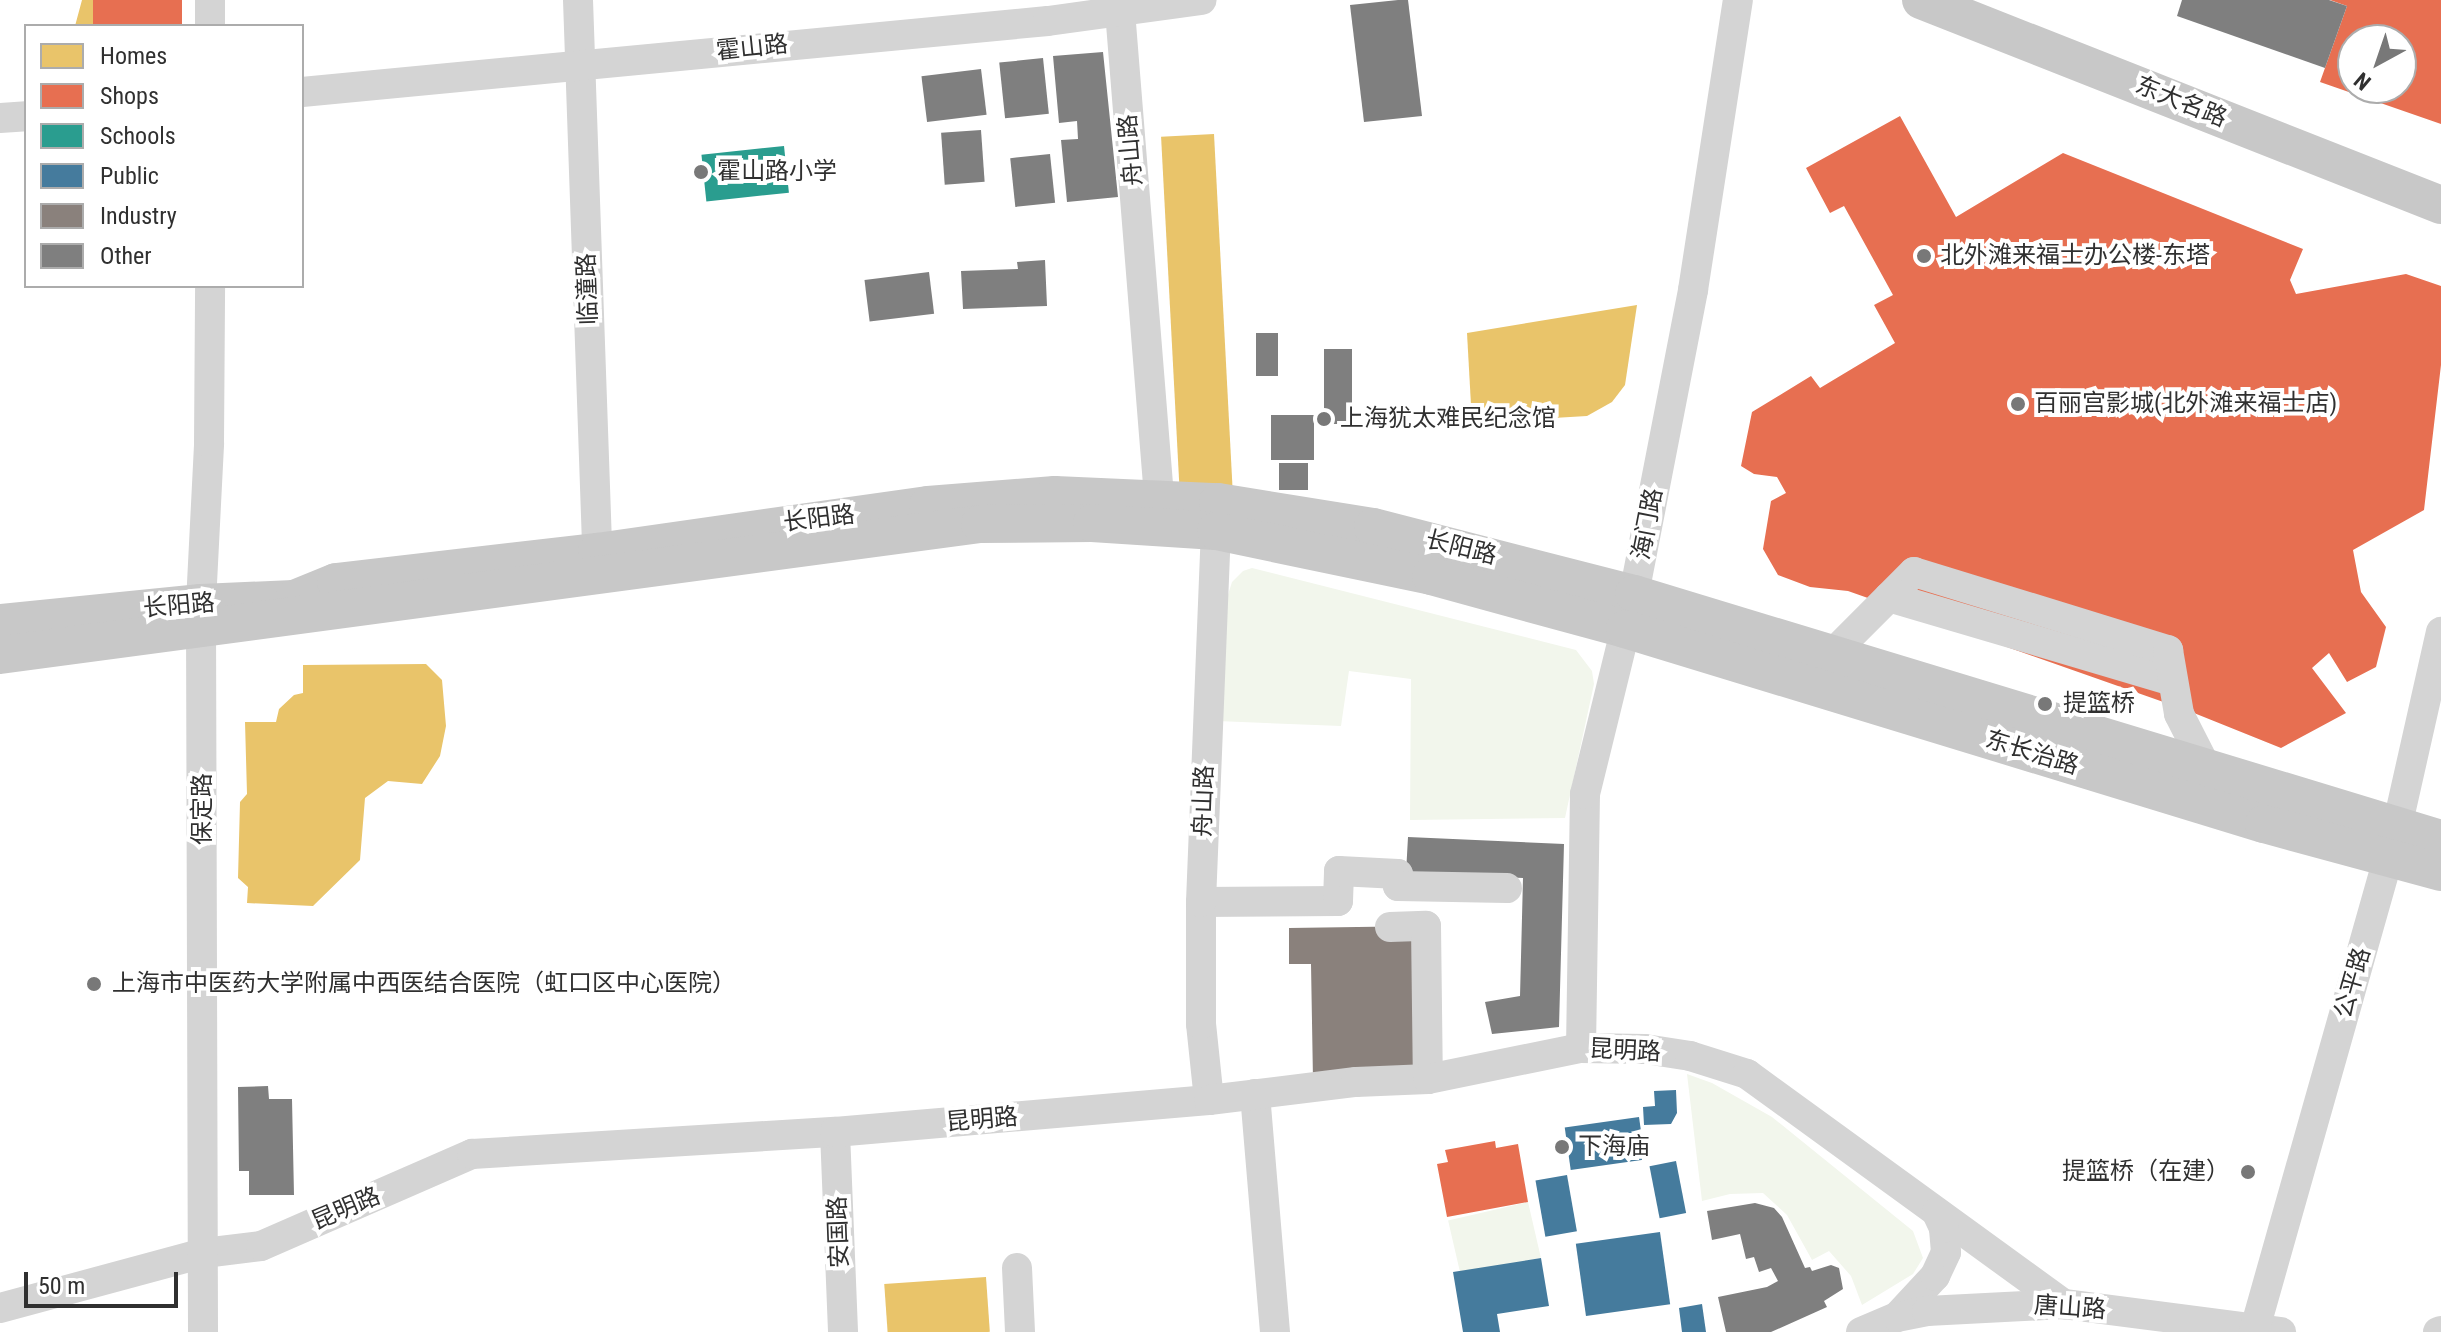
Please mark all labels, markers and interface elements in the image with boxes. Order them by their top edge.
legend [24,24,304,288]
north arrow [2337,24,2417,104]
street label: 霍山路 [715,30,789,66]
text: Homes [100,42,167,70]
text: N [2349,67,2376,95]
street label: 东大名路 [2131,71,2231,133]
text: Shops [100,82,159,110]
street label: 舟山路 [1114,113,1148,187]
text: Schools [100,122,176,150]
place label: 霍山路小学 [717,158,837,186]
text: Public [100,162,159,190]
marker: 霍山路小学 [692,163,710,181]
text: Industry [100,202,177,230]
text: Other [100,242,152,270]
place label: 北外滩来福士办公楼-东塔 [1940,242,2210,270]
marker: 北外滩来福士办公楼-东塔 [1915,247,1933,265]
street label: 临潼路 [572,253,604,325]
place label: 百丽宫影城(北外滩来福士店) [2034,390,2337,418]
marker: 百丽宫影城(北外滩来福士店) [2009,395,2027,413]
place label: 上海犹太难民纪念馆 [1340,405,1556,433]
marker: 上海犹太难民纪念馆 [1315,410,1333,428]
street label: 海门路 [1627,486,1669,562]
street label: 长阳路 [782,500,856,538]
street label: 长阳路 [1423,525,1499,571]
street label: 长阳路 [142,589,216,623]
place label: 提篮桥 [2063,690,2135,718]
marker: 提篮桥 [2034,693,2056,715]
street label: 东长治路 [1982,725,2082,781]
street label: 舟山路 [1188,765,1220,837]
street label: 保定路 [189,773,217,845]
street label: 公平路 [2329,944,2377,1022]
place label: 上海市中医药大学附属中西医结合医院（虹口区中心医院） [112,970,736,998]
marker: 上海市中医药大学附属中西医结合医院（虹口区中心医院） [83,973,105,995]
street label: 昆明路 [1588,1035,1662,1067]
street label: 昆明路 [945,1103,1019,1137]
place label: 下海庙 [1578,1133,1650,1161]
marker: 下海庙 [1553,1138,1571,1156]
place label: 提篮桥（在建） [2062,1158,2230,1186]
marker: 提篮桥（在建） [2237,1161,2259,1183]
street label: 昆明路 [307,1182,385,1236]
street label: 安国路 [823,1196,855,1268]
scale bar [28,1256,182,1306]
text: 50 m [38,1272,85,1300]
street label: 唐山路 [2033,1291,2107,1325]

